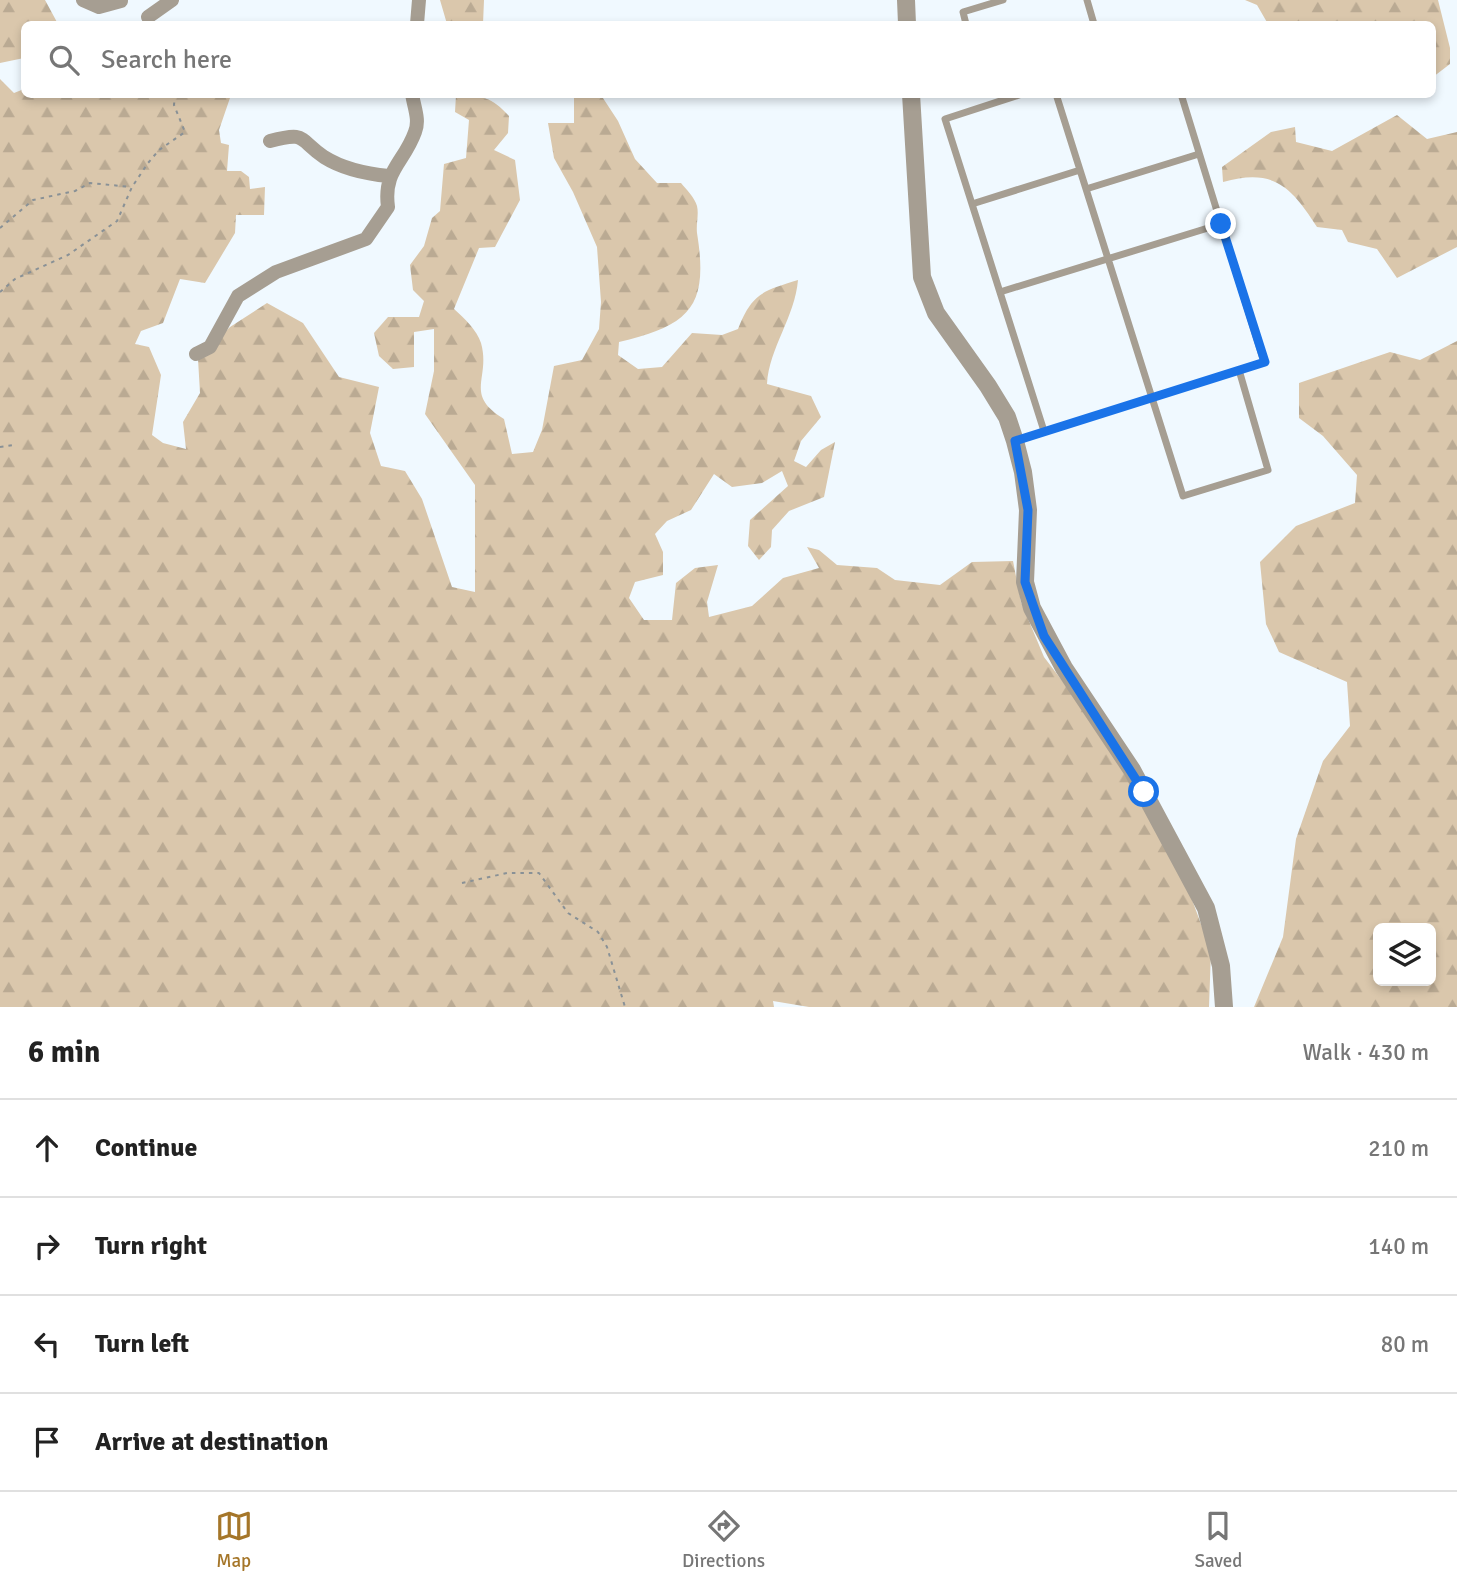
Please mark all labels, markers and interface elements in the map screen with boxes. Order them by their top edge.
search box [21,21,1436,98]
icon: search [45,41,83,79]
text: Search here [101,44,232,76]
route end [1205,208,1236,239]
route start [1128,776,1159,807]
map controls [1373,923,1436,986]
button: layers [1373,923,1436,986]
text: 6 min [28,1034,100,1071]
text: Walk · 430 m [1303,1038,1429,1067]
icon: ahead [28,1129,66,1167]
text: Continue [95,1132,197,1164]
text: 210 m [1368,1134,1429,1163]
icon: right [28,1227,66,1265]
text: Turn right [95,1230,207,1262]
text: 140 m [1368,1232,1429,1261]
icon: left [28,1325,66,1363]
text: Turn left [95,1328,189,1360]
text: 80 m [1381,1330,1429,1359]
icon: arrive [28,1423,66,1461]
text: Arrive at destination [95,1426,328,1458]
tab: Map [215,1507,253,1573]
tab: Directions [682,1507,765,1573]
tab: Saved [1194,1507,1242,1573]

